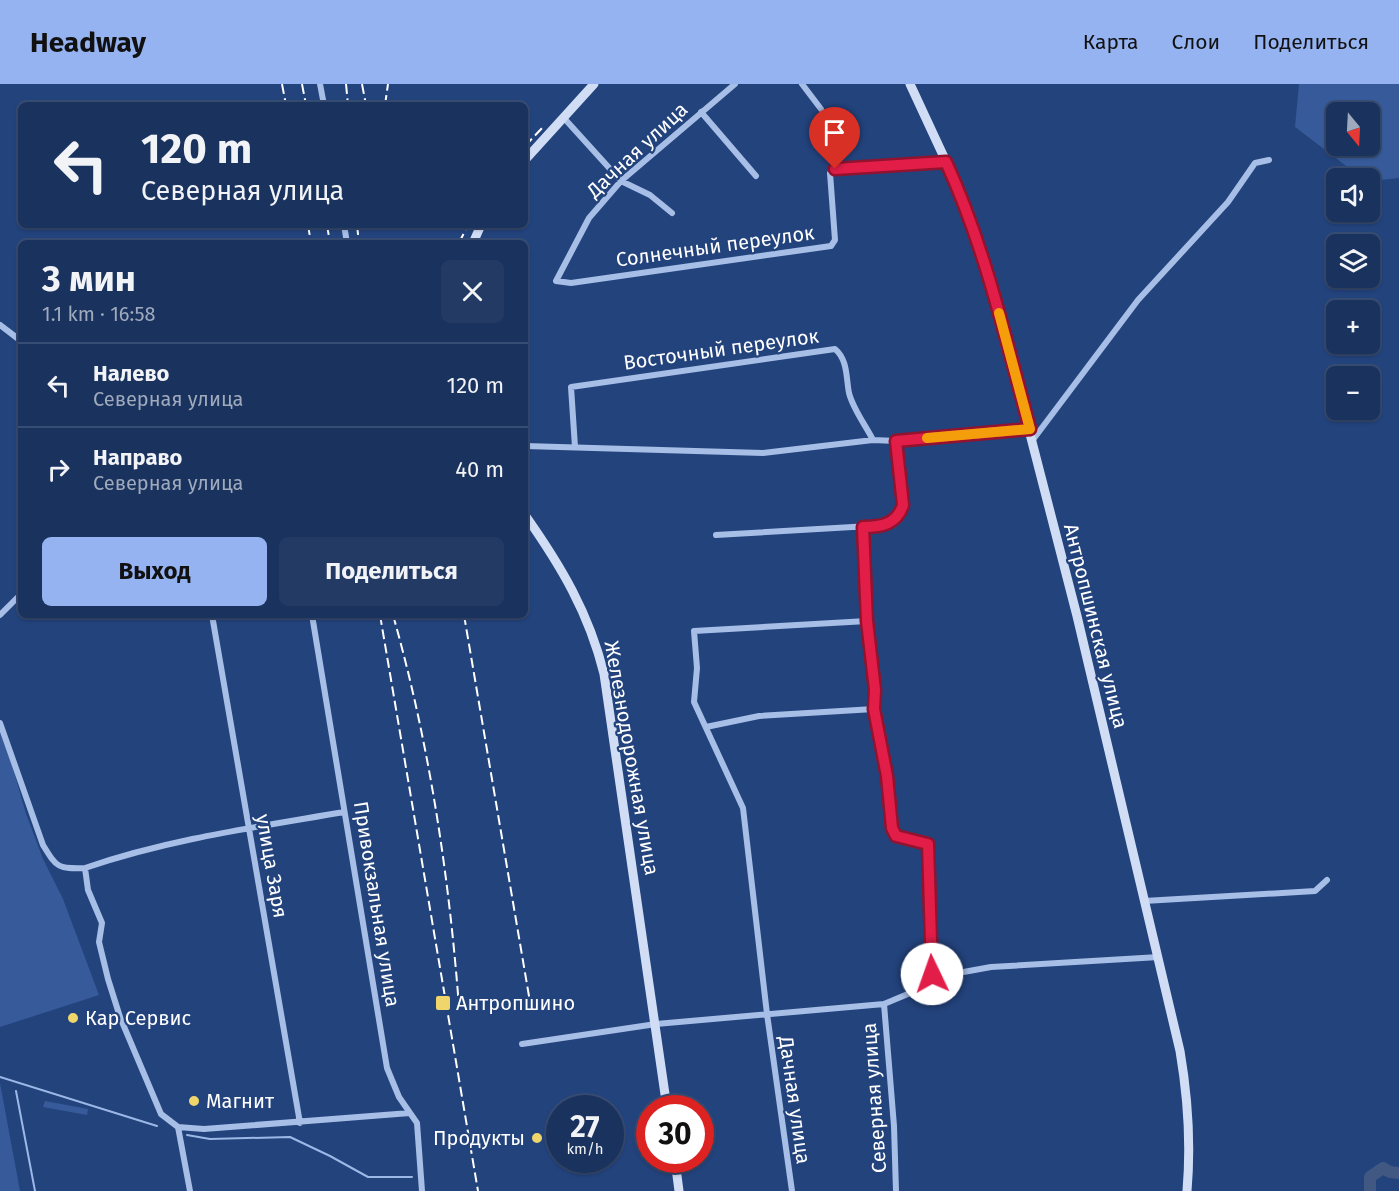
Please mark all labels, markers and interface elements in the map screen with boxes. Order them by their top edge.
text: Headway [30,26,146,59]
text: Карта [1083,29,1139,55]
text: Слои [1172,29,1220,55]
text: Поделиться [1253,29,1369,55]
street label: Дачная улица [581,97,692,203]
north arrow [1326,102,1380,156]
map controls [1326,102,1380,420]
pin [809,107,860,169]
icon: arrive [818,116,851,149]
text: 120 m [141,124,252,174]
icon: left [42,126,120,204]
button: sound [1326,168,1380,222]
text: Северная улица [141,175,344,207]
street label: Солнечный переулок [614,220,816,272]
button: layers [1326,234,1380,288]
text: 3 мин [42,257,136,301]
button: close [441,260,504,323]
button: + [1326,300,1380,354]
text: 1.1 km · 16:58 [42,302,155,326]
street label: Восточный переулок [622,323,821,375]
text: Налево [93,360,169,387]
button: − [1326,366,1380,420]
icon: left [42,369,75,402]
text: 120 m [447,372,504,399]
text: Северная улица [93,387,243,411]
text: Направо [93,444,182,471]
icon: right [42,453,75,486]
text: 40 m [455,456,504,483]
text: Северная улица [93,471,243,495]
street label: Антропшинская улица [1059,521,1133,731]
button: Выход [42,537,267,606]
button: Поделиться [279,537,504,606]
street label: Железнодорожная улица [600,639,664,877]
street label: Привокзальная улица [349,799,405,1009]
street label: улица Заря [251,812,293,920]
position arrow [900,942,964,1006]
place label: Антропшино [456,991,575,1015]
marker: Антропшино [434,994,452,1012]
place label: Кар Сервис [85,1006,191,1030]
marker: Кар Сервис [66,1011,80,1025]
street label: Северная улица [857,1022,891,1174]
street label: Дачная улица [774,1034,816,1166]
place label: Магнит [206,1089,275,1113]
marker: Магнит [187,1094,201,1108]
speed limit sign: 30 [636,1095,714,1173]
text: 27 [570,1109,600,1145]
place label: Продукты [433,1126,525,1150]
marker: Продукты [530,1131,544,1145]
text: km/h [566,1140,604,1158]

